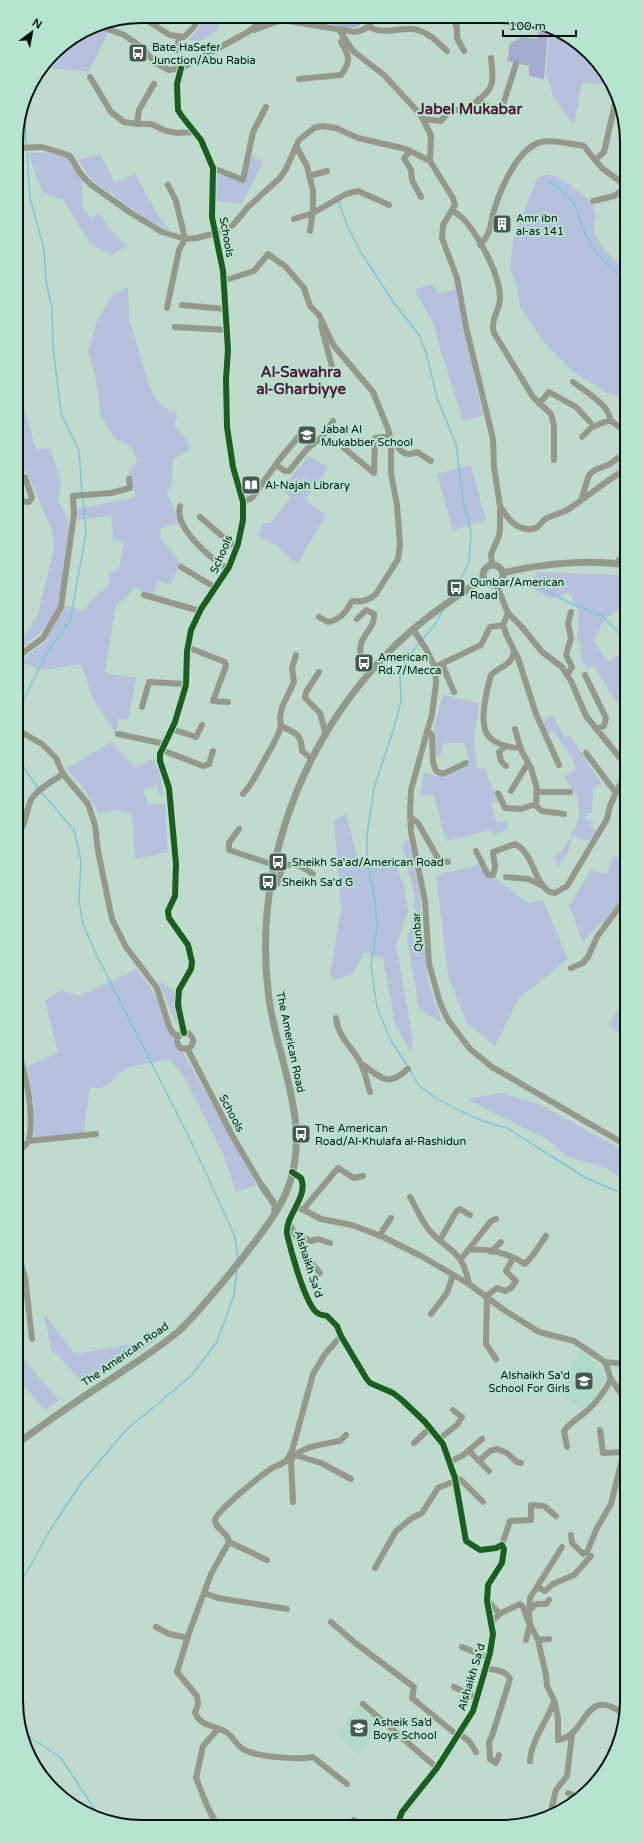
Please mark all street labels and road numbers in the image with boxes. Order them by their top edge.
street label: Schools [217,216,236,258]
street label: Schools [208,533,235,575]
street label: Qunbar [410,911,425,952]
street label: The American Road [273,990,308,1094]
street label: Schools [216,1092,247,1134]
street label: Alshaikh Sa'd [292,1229,325,1299]
street label: The American Road [79,1319,171,1389]
street label: Alshaikh Sa'd [455,1642,488,1712]

